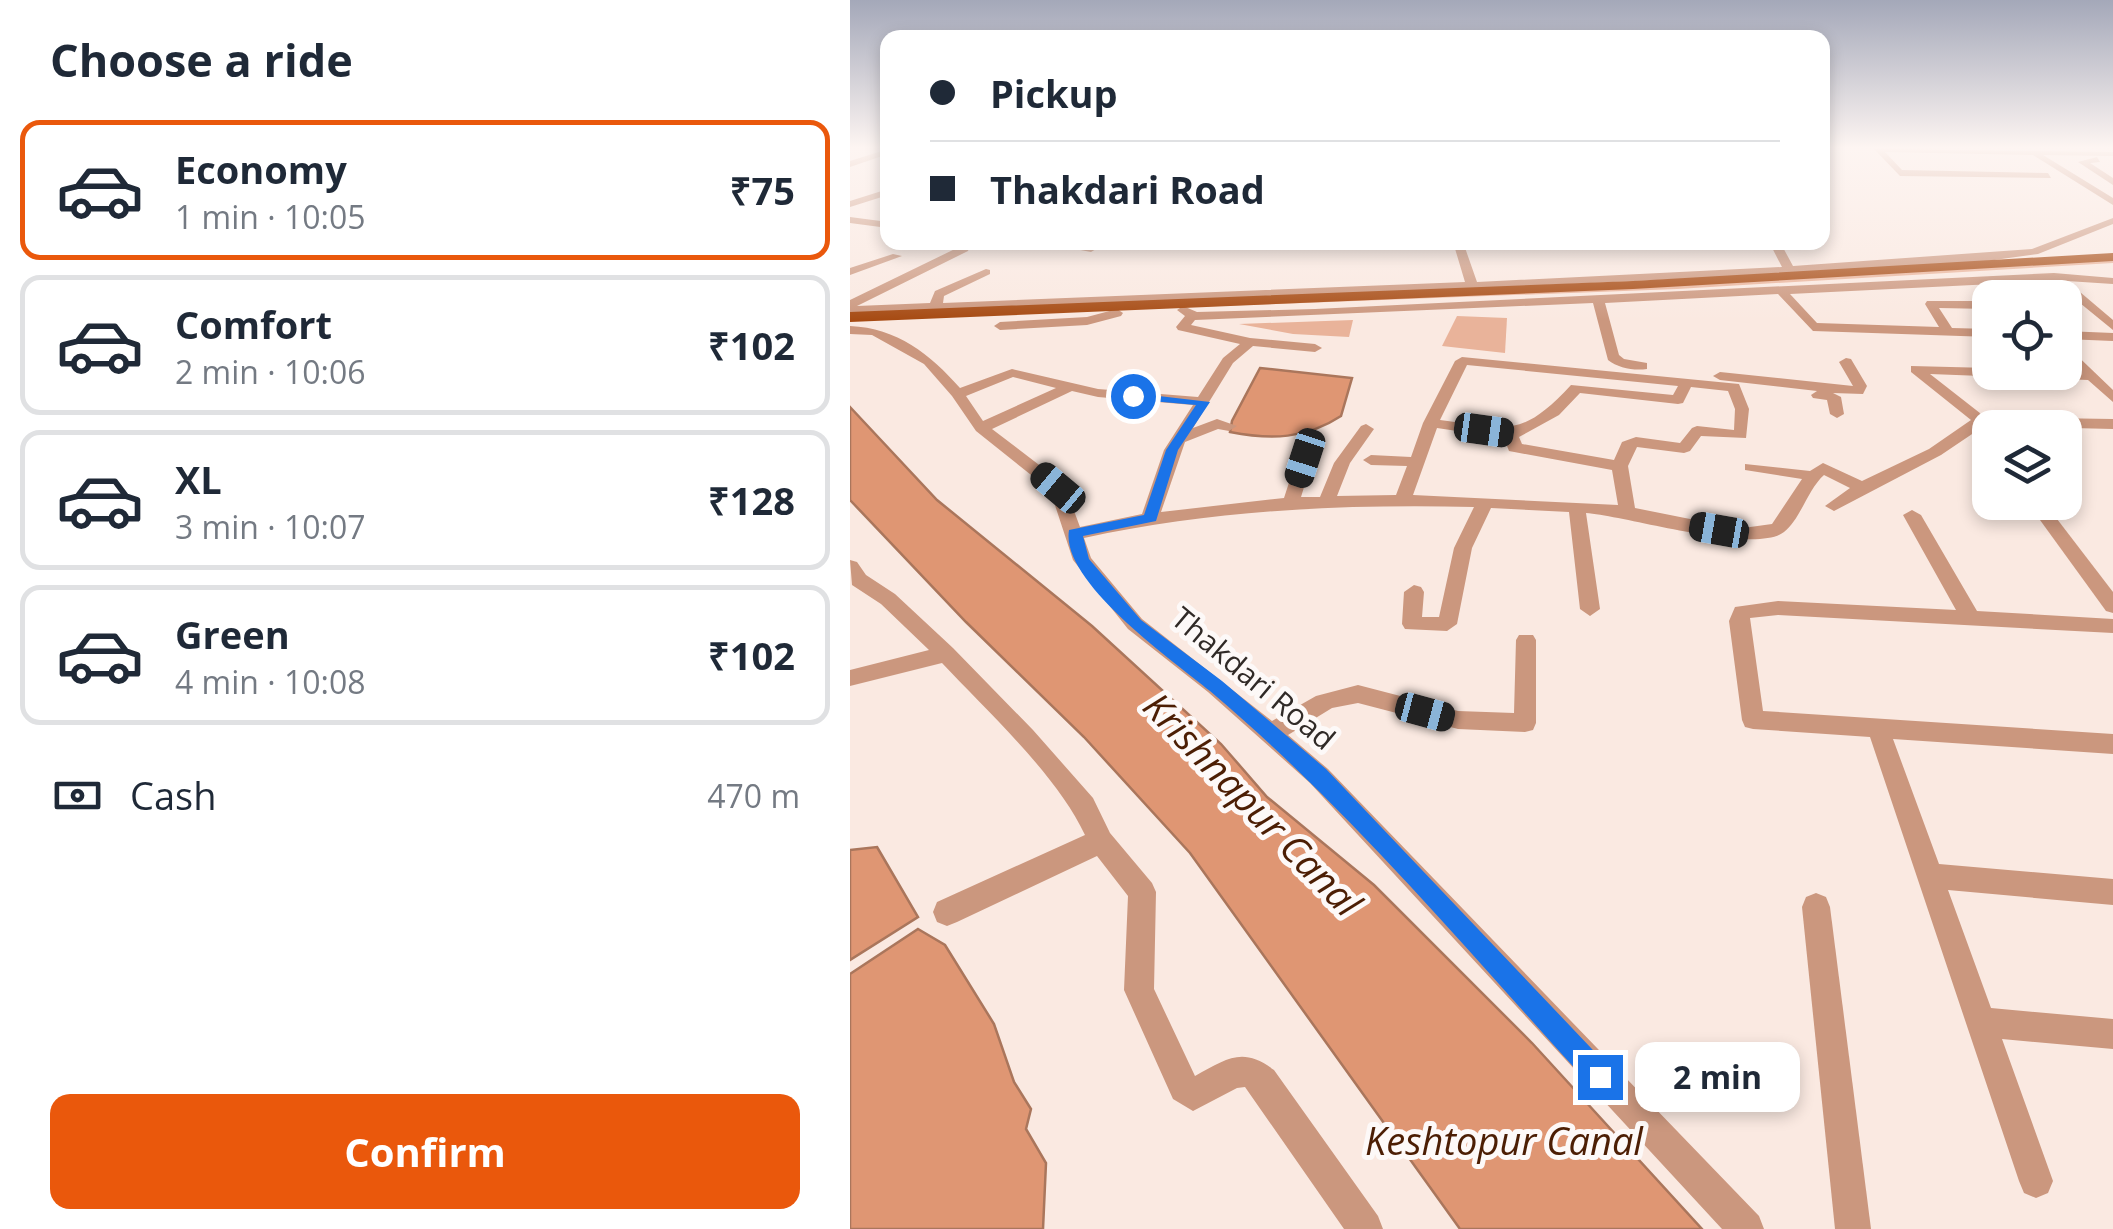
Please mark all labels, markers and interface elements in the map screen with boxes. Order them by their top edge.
text: Choose a ride [50,29,353,90]
text: Pickup [990,67,1118,119]
text: Economy [175,143,347,195]
icon: car [55,145,145,235]
text: Thakdari Road [990,163,1265,215]
text: ₹75 [730,164,795,216]
text: 1 min · 10:05 [175,195,366,238]
map controls [1972,280,2082,520]
button: locate [1972,280,2082,390]
text: Comfort [175,298,332,350]
icon: car [55,300,145,390]
text: ₹102 [708,319,795,371]
text: 2 min · 10:06 [175,350,366,393]
route start [1111,374,1156,419]
button: layers [1972,410,2082,520]
car [1452,411,1516,449]
car [1281,425,1329,491]
text: XL [175,453,222,505]
icon: car [55,455,145,545]
car [1025,457,1091,519]
text: ₹128 [708,474,795,526]
text: 3 min · 10:07 [175,505,366,548]
car [1687,510,1751,550]
street label: Thakdari Road [1164,597,1344,758]
text: Green [175,608,290,660]
icon: car [55,610,145,700]
text: ₹102 [708,629,795,681]
text: 4 min · 10:08 [175,660,366,703]
water label: Krishnapur Canal [1133,680,1375,928]
car [1392,690,1458,734]
icon: cash [50,768,105,823]
text: Cash [130,769,216,821]
text: 470 m [707,774,800,817]
callout: 2 min [1635,1042,1800,1112]
route end [1578,1055,1623,1100]
text: 2 min [1673,1055,1762,1098]
button: Confirm [50,1094,800,1209]
water label: Keshtopur Canal [1365,1114,1644,1166]

